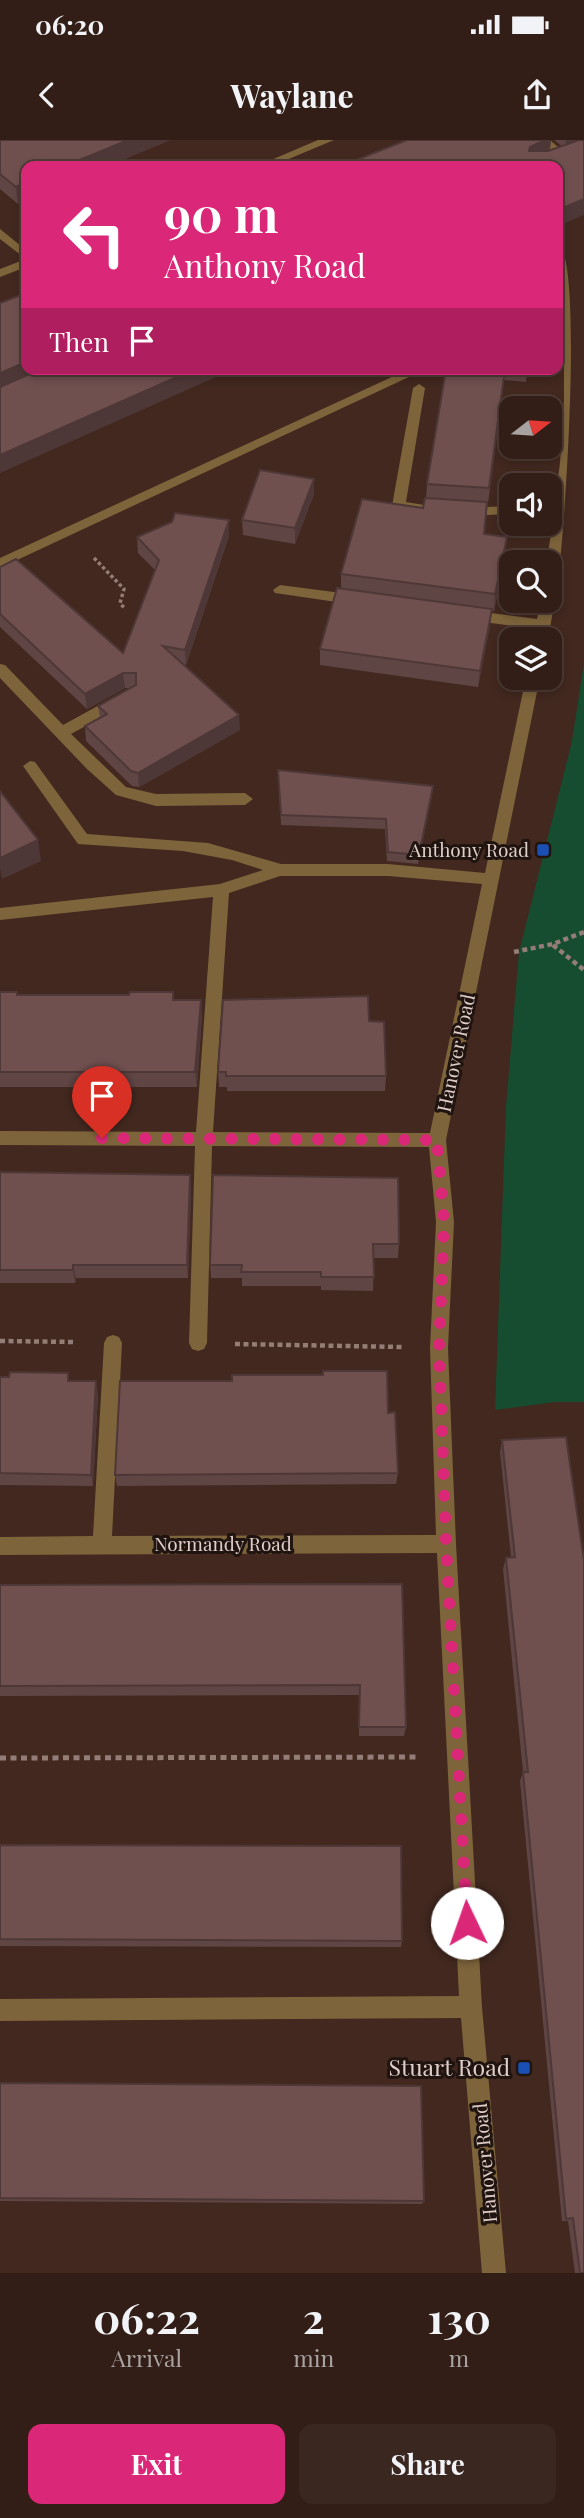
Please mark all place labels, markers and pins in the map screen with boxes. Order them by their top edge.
place label: Anthony Road [408,836,529,862]
marker: Anthony Road [535,842,551,858]
pin [72,1066,132,1138]
place label: Stuart Road [389,2051,510,2082]
marker: Stuart Road [516,2060,532,2076]

